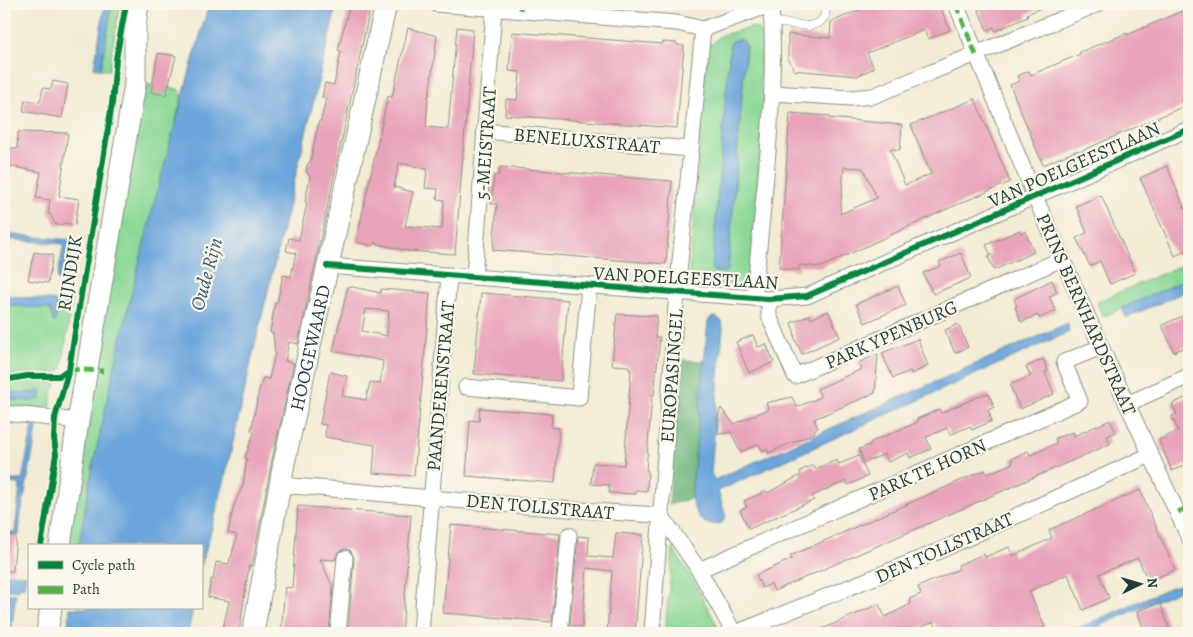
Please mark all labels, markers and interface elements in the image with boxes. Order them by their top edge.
street label: 5-MEISTRAAT [469,85,503,200]
street label: VAN POELGEESTLAAN [984,115,1165,215]
street label: BENELUXSTRAAT [513,122,662,160]
street label: PRINS BERNHARDSTRAAT [1030,209,1143,420]
street label: RIJNDIJK [51,233,89,313]
water label: Oude Rijn [184,235,229,314]
street label: VAN POELGEESTLAAN [592,260,780,296]
street label: HOOGEWAARD [284,282,337,413]
street label: PARK YPENBURG [821,294,962,376]
street label: PAANDERENSTRAAT [421,299,461,472]
street label: EUROPASINGEL [654,308,690,444]
street label: PARK TE HORN [864,432,991,508]
street label: DEN TOLLSTRAAT [465,488,616,526]
street label: DEN TOLLSTRAAT [871,506,1018,590]
legend [28,544,202,610]
text: Cycle path [72,555,135,575]
north arrow [1116,560,1166,610]
text: N [1143,577,1162,589]
text: Path [72,579,100,599]

